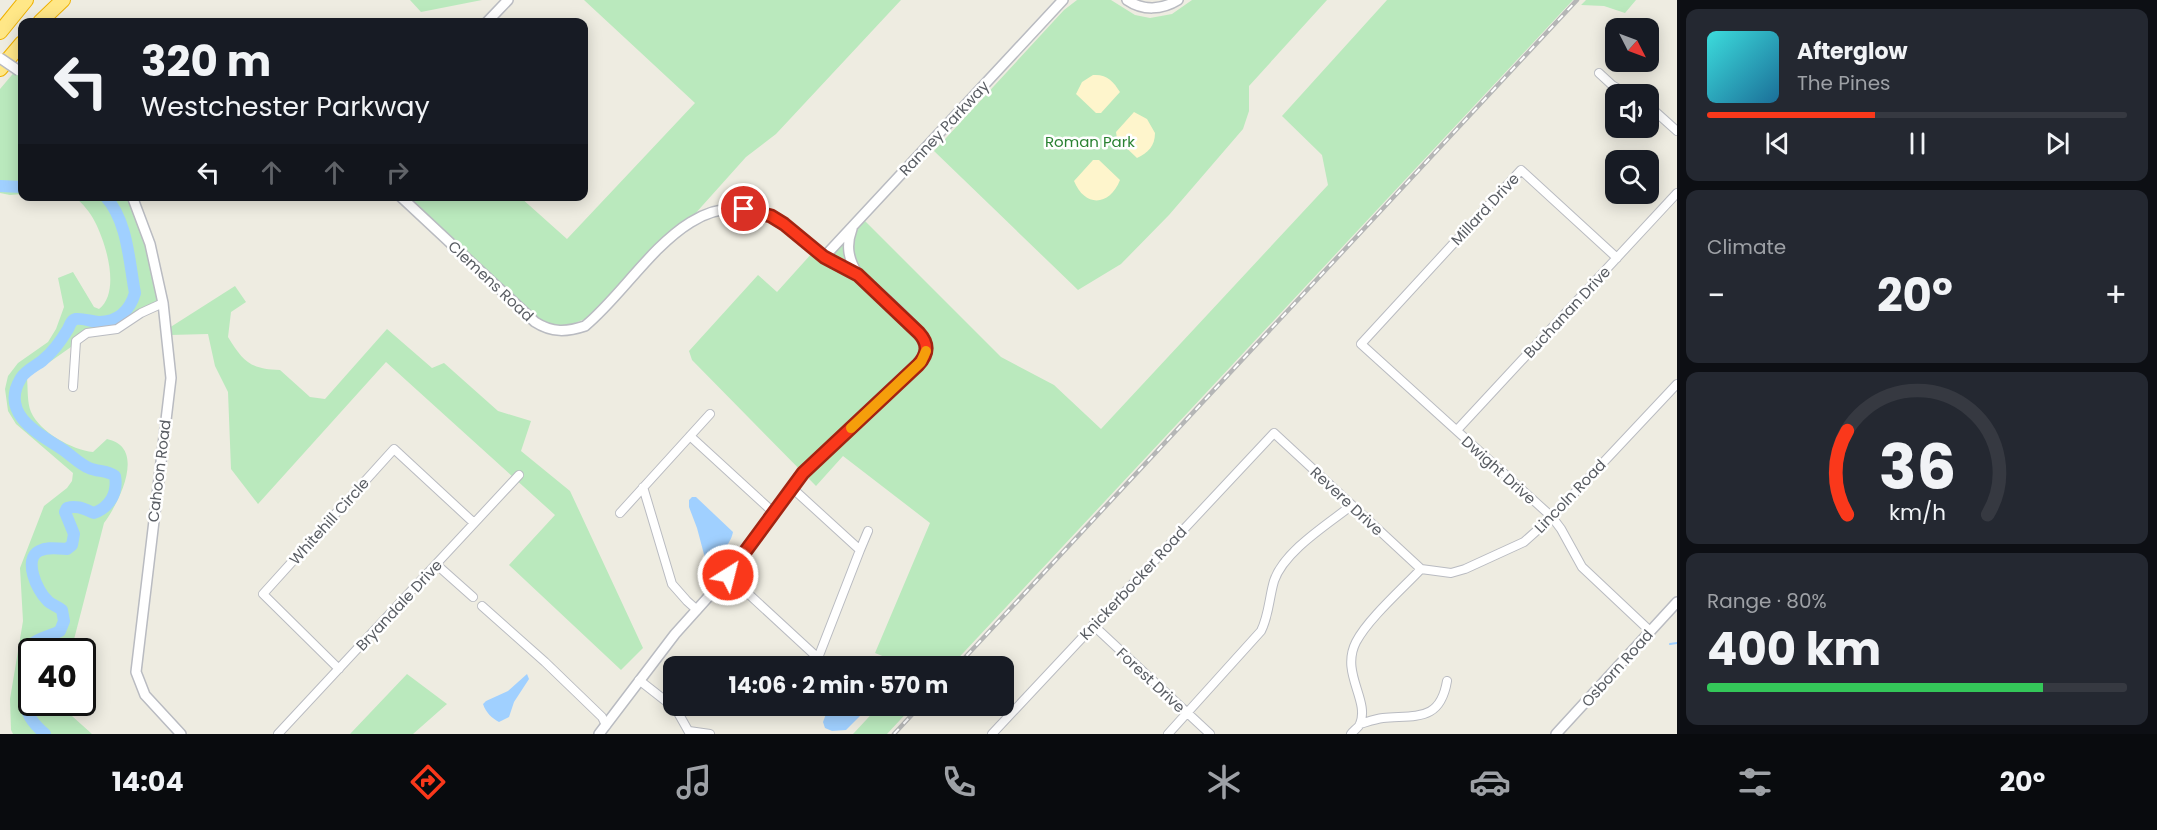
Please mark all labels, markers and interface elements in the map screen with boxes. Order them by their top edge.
north arrow [1605,18,1659,72]
map controls [1605,18,1659,204]
text: 320 m [141,32,271,91]
text: Afterglow [1797,36,1908,67]
icon: left [42,42,120,120]
text: The Pines [1797,69,1891,97]
street label: Ranney Parkway [894,75,994,180]
button: sound [1605,84,1659,138]
text: Westchester Parkway [141,88,430,125]
icon: previous [1761,127,1794,160]
icon: pause [1901,127,1934,160]
icon: next [2041,127,2074,160]
park label: Roman Park [1045,131,1135,152]
button: search [1605,150,1659,204]
icon: left [192,156,225,189]
icon: ahead [255,156,288,189]
icon: ahead [318,156,351,189]
icon: right [381,156,414,189]
street label: Millard Drive [1446,168,1524,250]
pin [718,183,769,234]
icon: arrive [727,192,760,225]
text: Climate [1707,233,1786,261]
street label: Clemens Road [444,236,538,326]
street label: Buchanan Drive [1519,261,1615,363]
text: 20° [1877,264,1953,327]
text: − [1707,272,1725,319]
text: + [2104,272,2127,319]
street label: Cahoon Road [142,419,176,523]
text: 36 [1878,423,1956,511]
street label: Dwight Drive [1457,431,1541,509]
street label: Lincoln Road [1530,455,1610,537]
street label: Revere Drive [1306,462,1388,540]
street label: Whitehill Circle [284,473,374,569]
text: km/h [1888,497,1946,528]
street label: Knickerbocker Road [1075,522,1191,644]
position arrow [696,543,760,607]
street label: Bryandale Drive [351,555,447,655]
text: Range · 80% [1707,587,1827,615]
text: 400 km [1707,618,1881,681]
street label: Osborn Road [1577,625,1657,711]
speed limit sign: 40 [18,638,96,716]
street label: Forest Drive [1112,643,1190,717]
text: 14:06 · 2 min · 570 m [729,670,948,701]
icon: directions [407,761,449,803]
icon: music [673,761,715,803]
icon: phone [938,761,980,803]
icon: climate [1203,761,1245,803]
icon: car [1469,761,1511,803]
icon: filters [1734,761,1776,803]
text: 14:04 [112,763,184,800]
text: 20° [2000,763,2045,800]

